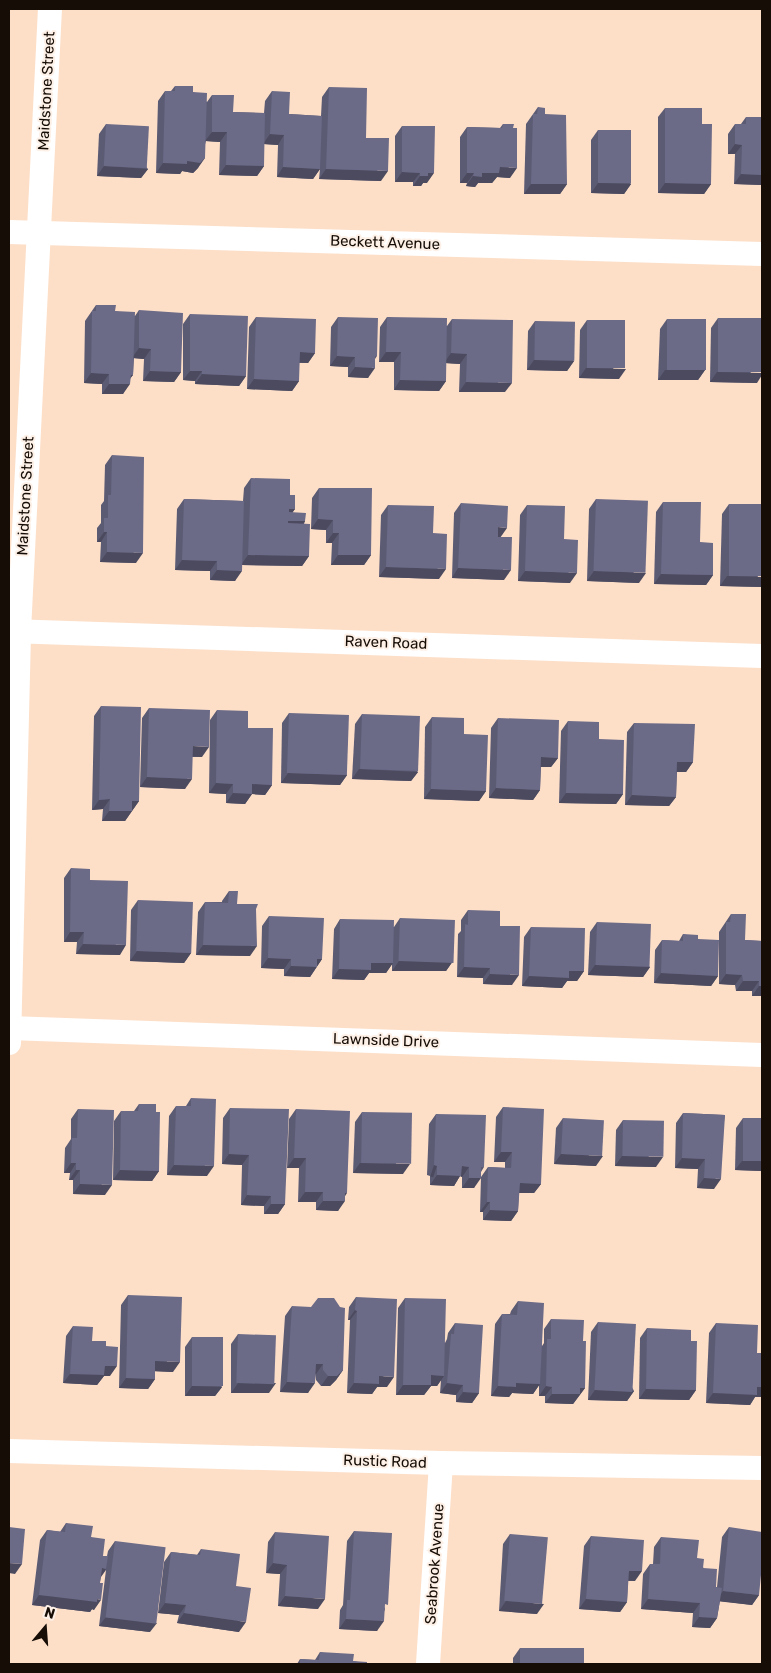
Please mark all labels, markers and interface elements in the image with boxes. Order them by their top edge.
street label: Maidstone Street [35,31,59,151]
street label: Beckett Avenue [330,232,440,254]
street label: Maidstone Street [14,436,38,556]
street label: Raven Road [344,633,428,653]
street label: Lawnside Drive [333,1030,439,1052]
street label: Rustic Road [343,1452,427,1472]
street label: Seabrook Avenue [422,1503,448,1625]
north arrow [20,1603,70,1653]
text: N [42,1604,57,1623]

